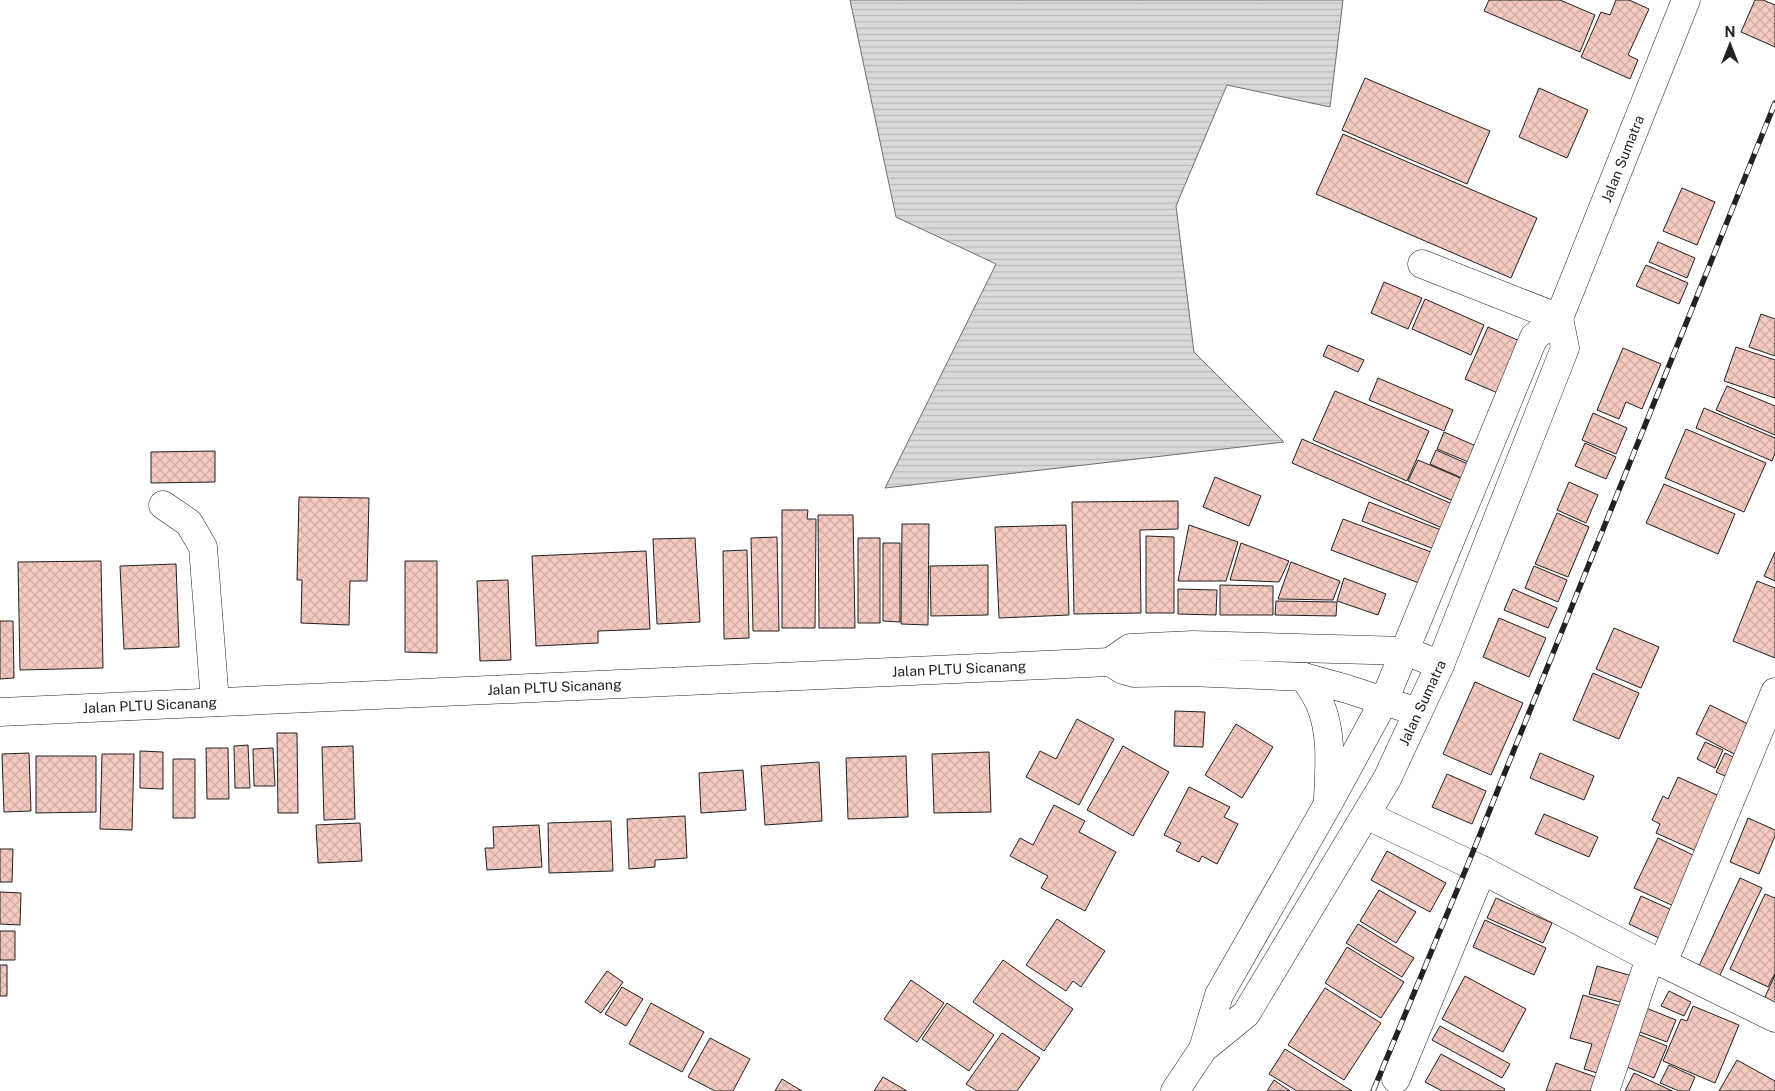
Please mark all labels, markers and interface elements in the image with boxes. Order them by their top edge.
north arrow [1705,20,1755,70]
text: N [1725,24,1735,40]
street label: Jalan Sumatra [1598,113,1647,205]
street label: Jalan PLTU Sicanang [891,658,1027,680]
street label: Jalan Sumatra [1396,658,1449,748]
street label: Jalan PLTU Sicanang [487,676,622,698]
street label: Jalan PLTU Sicanang [82,694,218,716]

